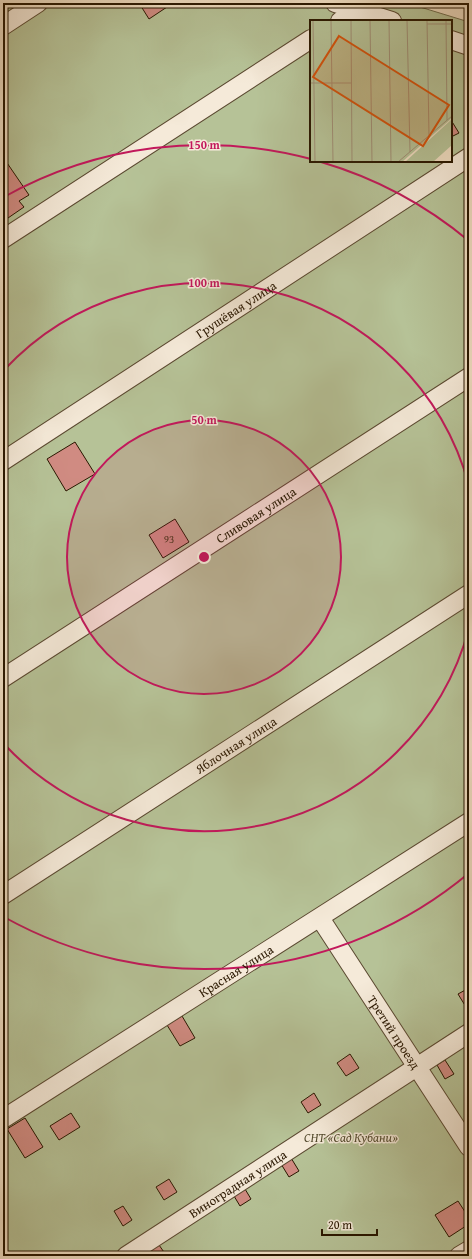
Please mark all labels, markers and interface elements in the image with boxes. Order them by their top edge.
inset map [310,20,452,162]
text: 150 m [188,136,221,153]
text: 100 m [188,274,221,291]
street label: Грушёвая улица [192,275,281,342]
text: 50 m [191,411,217,428]
street label: Сливовая улица [212,481,300,548]
house number: 93 [164,531,174,547]
centre of rings [197,550,211,564]
street label: Яблочная улица [190,711,281,779]
street label: Красная улица [195,939,278,1002]
street label: Третий проезд [363,991,425,1073]
park label: СНТ «Сад Кубани» [304,1128,398,1147]
street label: Виноградная улица [185,1144,291,1222]
scale bar [322,1211,377,1237]
text: 20 m [328,1216,352,1233]

